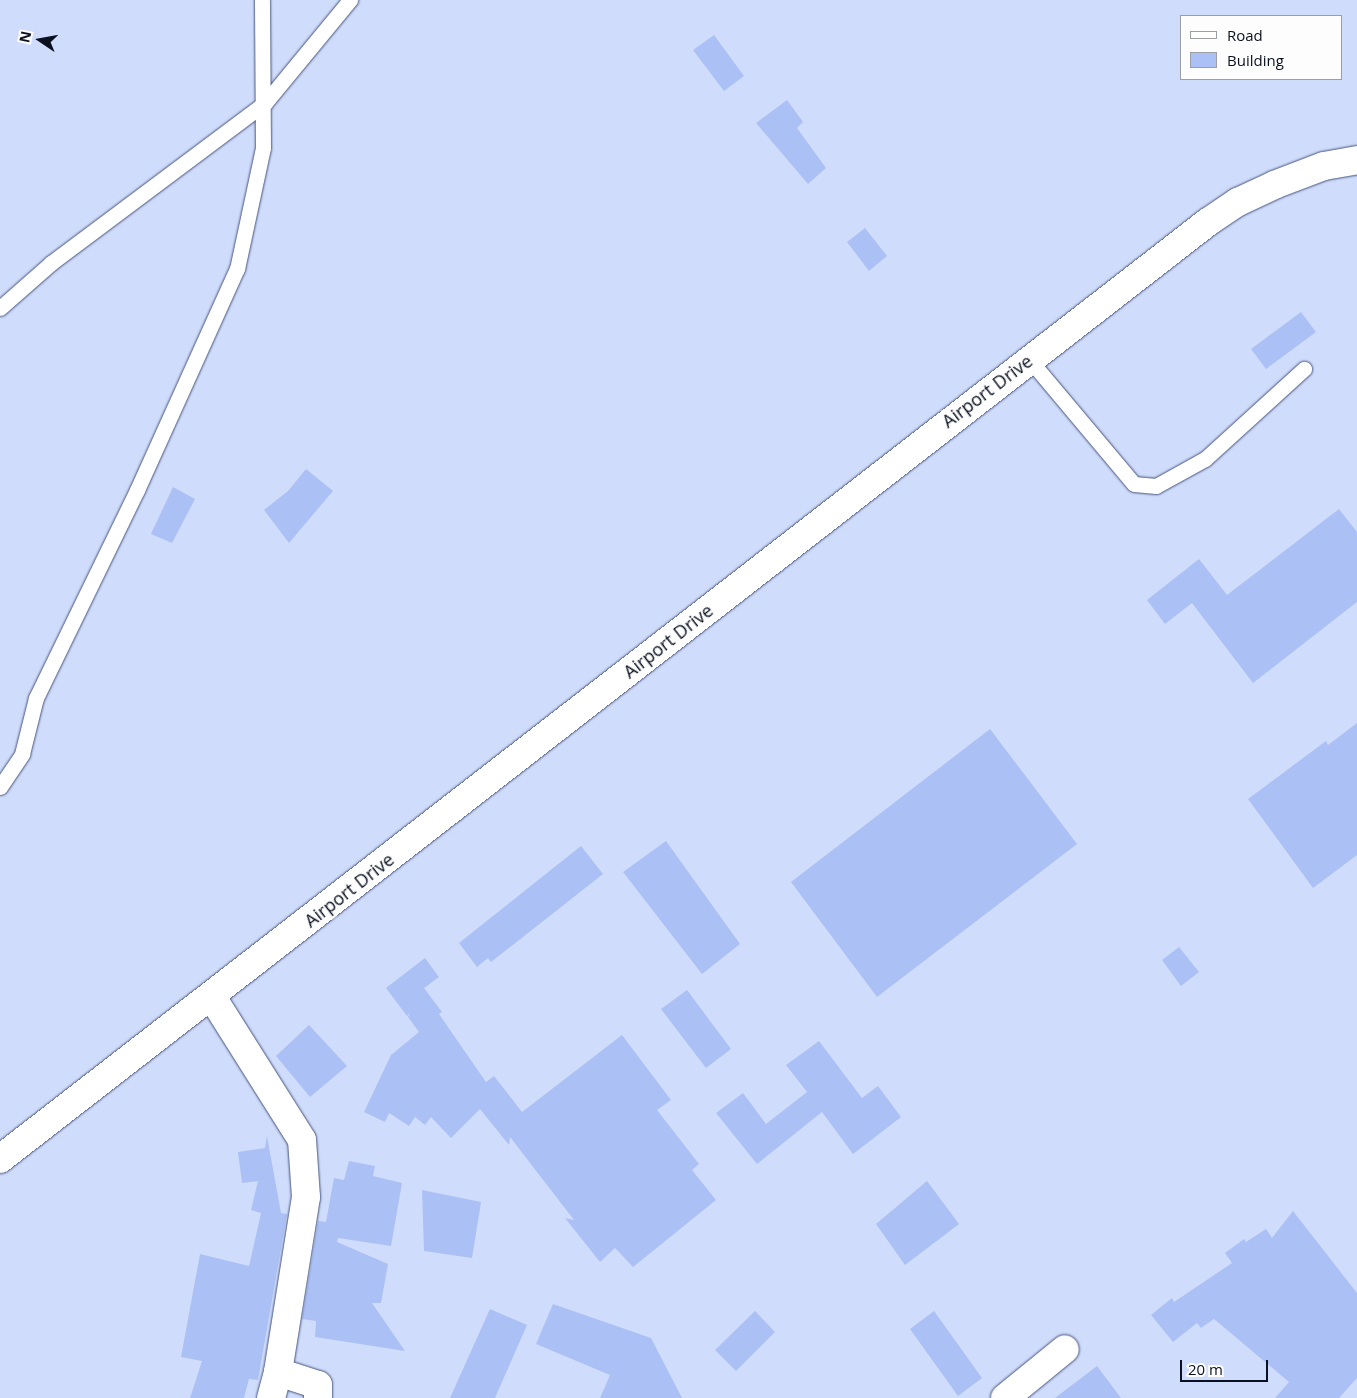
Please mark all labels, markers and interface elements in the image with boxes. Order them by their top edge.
north arrow [15,15,65,65]
legend [1180,15,1342,80]
text: Road [1227,25,1263,45]
text: N [14,29,35,44]
text: Building [1227,50,1284,70]
street label: Airport Drive [938,350,1036,432]
street label: Airport Drive [619,599,717,683]
street label: Airport Drive [300,848,398,932]
scale bar [1182,1350,1270,1382]
text: 20 m [1188,1359,1223,1379]

